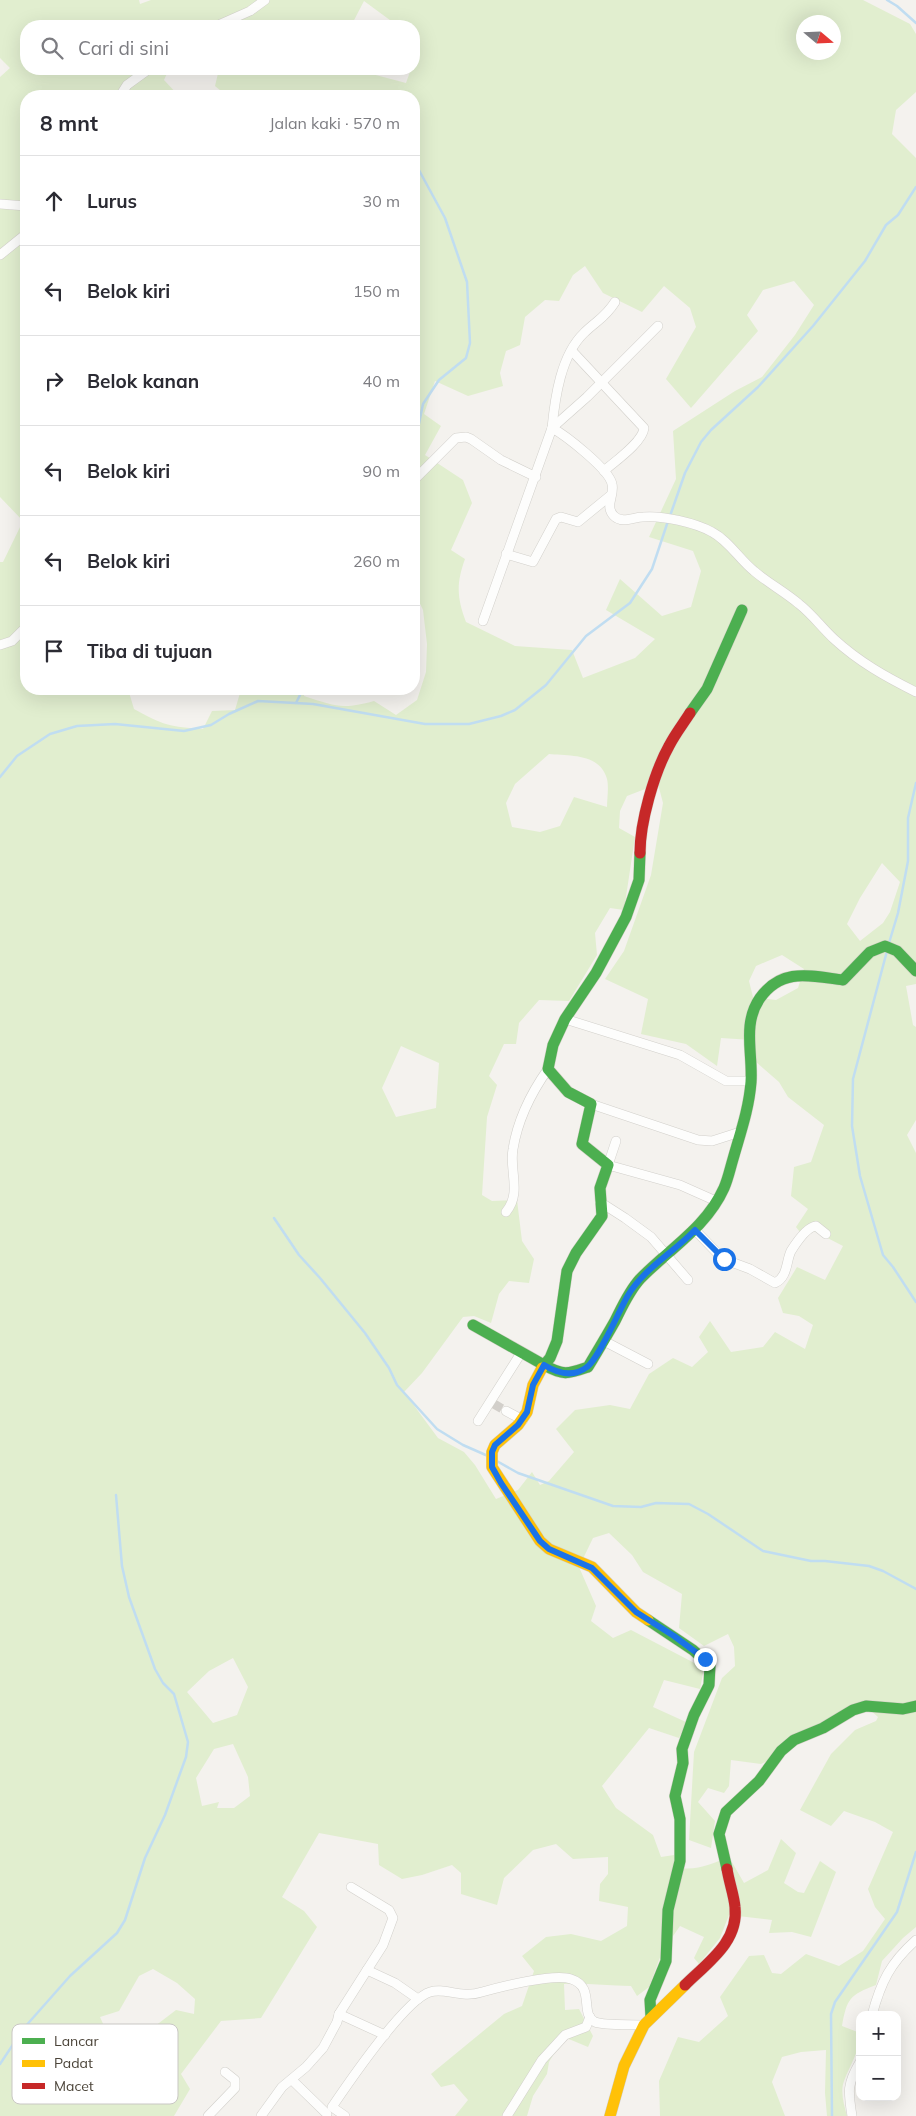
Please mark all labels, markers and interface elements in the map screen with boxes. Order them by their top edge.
north arrow [796,15,841,60]
search box [20,20,420,75]
icon: search [38,34,66,62]
text: Cari di sini [78,36,169,60]
text: 8 mnt [40,110,98,136]
text: Jalan kaki · 570 m [269,113,400,133]
icon: ahead [40,187,68,215]
text: Lurus [87,189,137,213]
text: 30 m [363,191,400,211]
icon: left [40,277,68,305]
text: Belok kiri [87,279,170,303]
text: 150 m [353,281,400,301]
icon: right [40,367,68,395]
text: Belok kanan [87,369,199,393]
text: 40 m [363,371,400,391]
icon: left [40,457,68,485]
text: Belok kiri [87,459,170,483]
text: 90 m [363,461,400,481]
icon: left [40,547,68,575]
text: Belok kiri [87,549,170,573]
text: 260 m [353,551,400,571]
icon: arrive [40,637,68,665]
text: Tiba di tujuan [87,639,212,663]
route start [713,1248,736,1271]
route end [694,1648,717,1671]
map controls [856,2011,901,2101]
button: + [856,2011,901,2056]
legend [12,2024,178,2104]
text: Lancar [54,2032,100,2050]
text: Padat [54,2054,93,2072]
button: − [856,2056,901,2101]
text: Macet [54,2077,94,2095]

